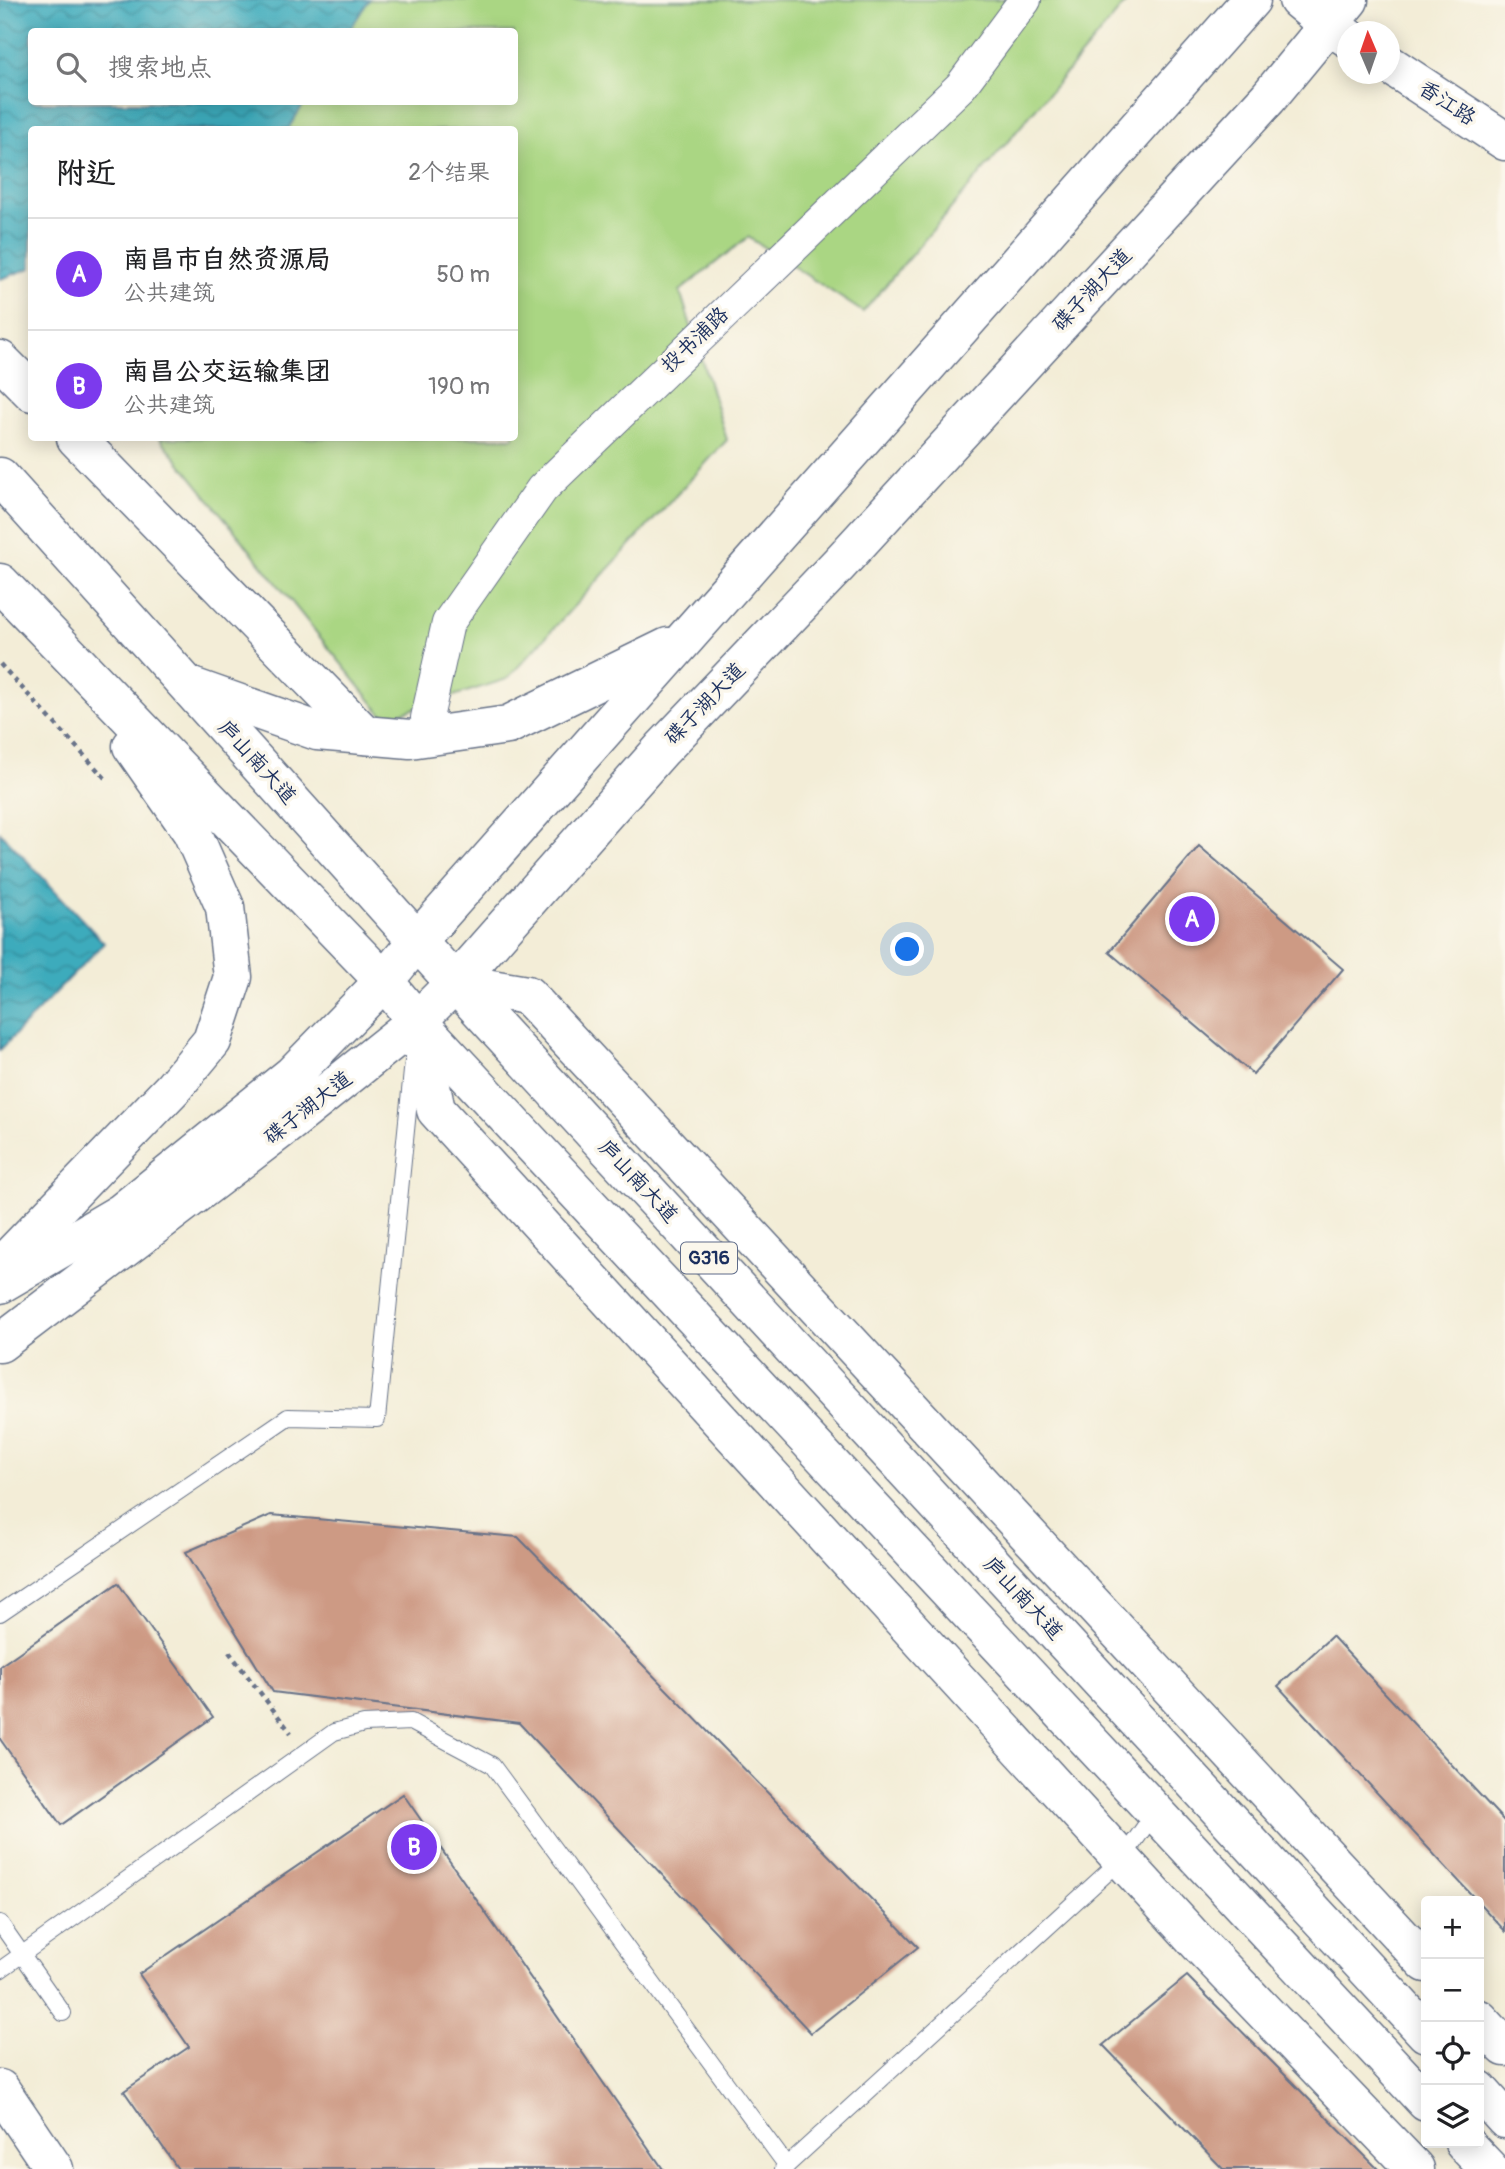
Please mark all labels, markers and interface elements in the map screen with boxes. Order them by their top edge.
north arrow [1337,21,1400,84]
search box [28,28,518,105]
icon: search [52,48,90,86]
text: 搜索地点 [108,52,212,84]
street label: 香江路 [1413,75,1481,131]
text: 附近 [56,155,116,192]
text: 2个结果 [408,158,490,187]
street label: 碟子湖大道 [1046,242,1138,338]
text: 南昌市自然资源局 [123,244,331,276]
text: A [72,260,86,289]
text: 50 m [436,260,490,289]
text: 公共建筑 [123,278,215,307]
street label: 投书浦路 [655,301,735,379]
text: 南昌公交运输集团 [123,356,331,388]
text: B [72,372,86,401]
text: 190 m [428,372,490,401]
text: 公共建筑 [123,390,215,419]
street label: 碟子湖大道 [659,657,751,751]
street label: 庐山南大道 [212,714,302,810]
pin: A [1169,893,1215,945]
your location [890,932,924,966]
street label: 碟子湖大道 [258,1065,358,1151]
street label: 庐山南大道 [592,1133,684,1229]
road number: G316 [681,1242,737,1274]
street label: 庐山南大道 [977,1550,1069,1646]
pin: B [391,1821,437,1873]
map controls [1421,1896,1484,2148]
button: + [1421,1896,1484,1959]
button: − [1421,1959,1484,2022]
button: locate [1421,2022,1484,2085]
button: layers [1421,2085,1484,2148]

